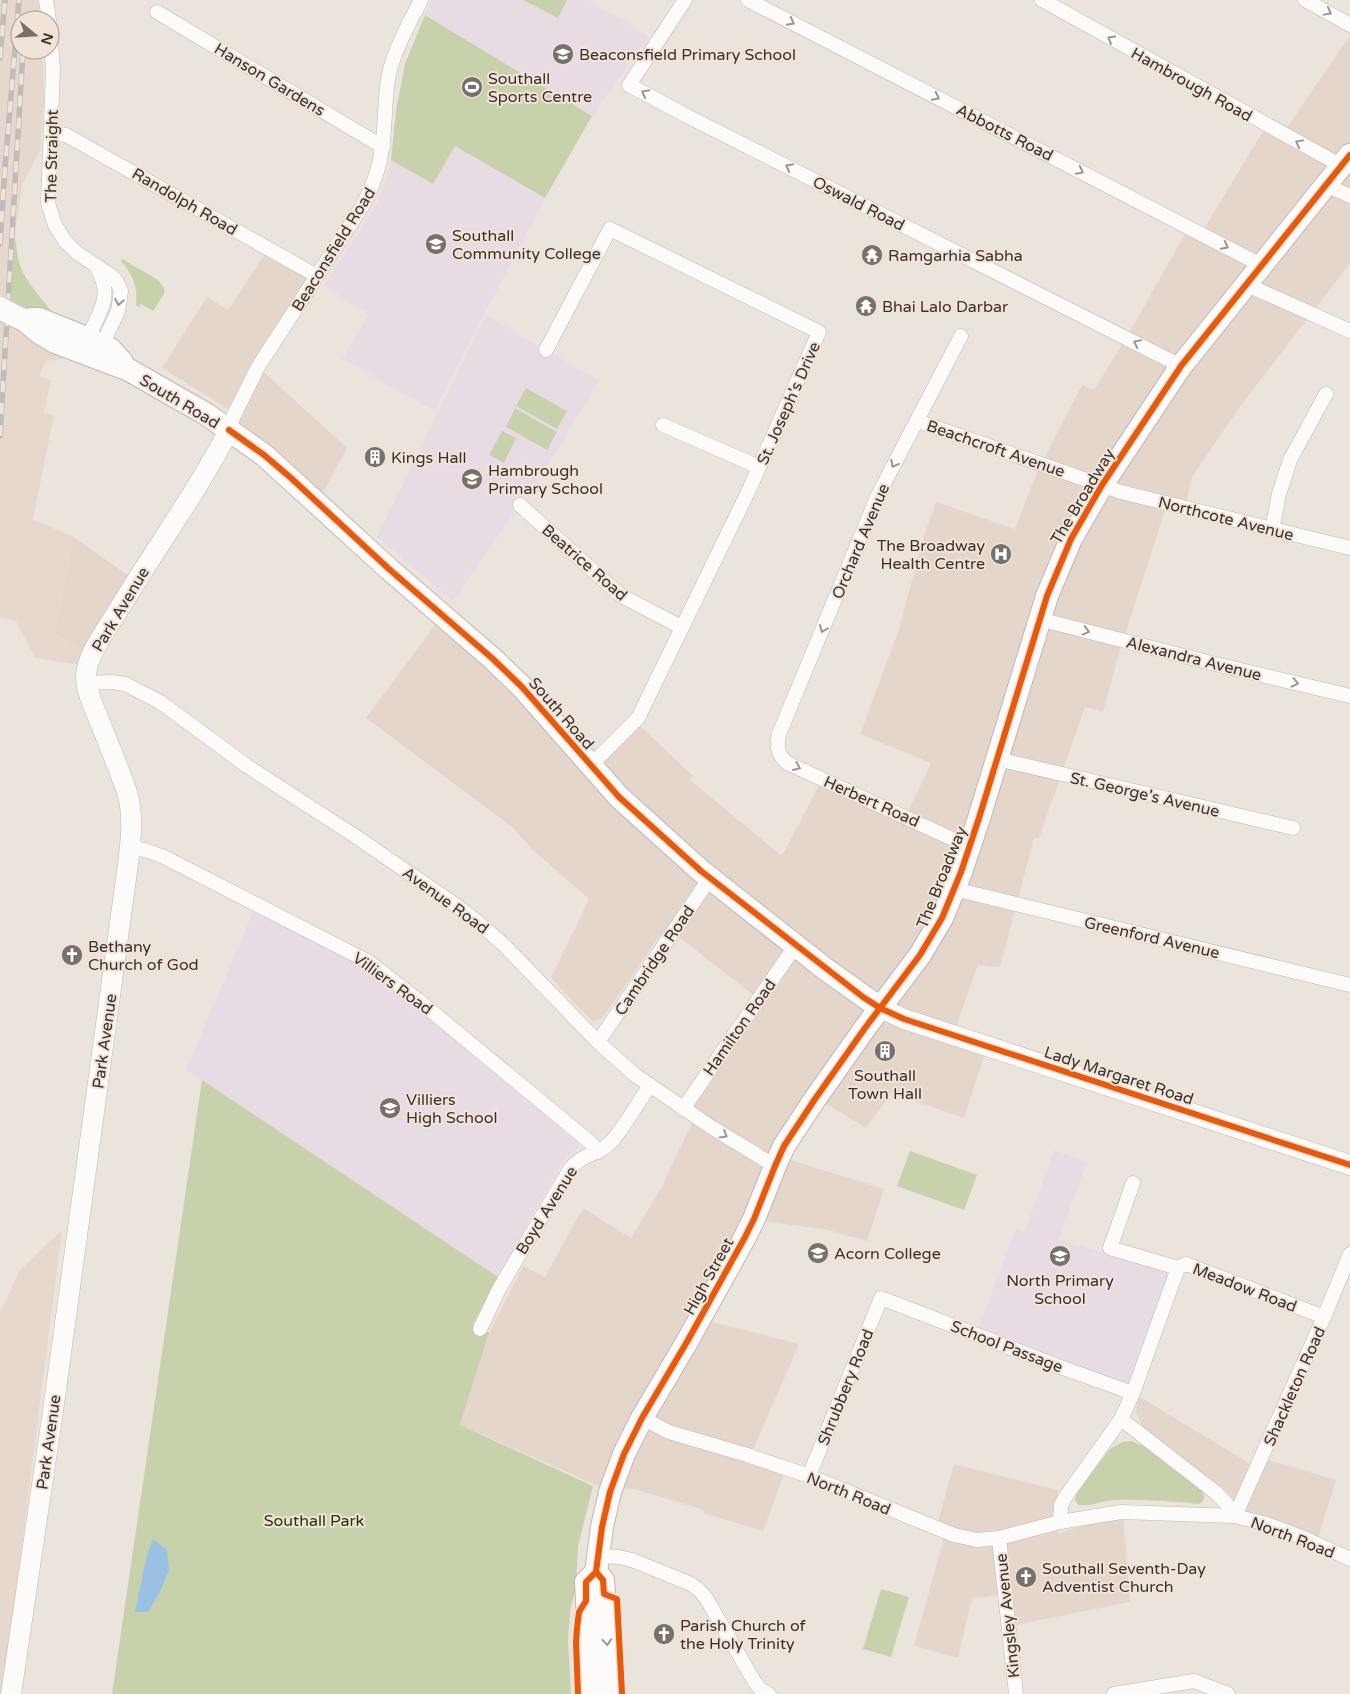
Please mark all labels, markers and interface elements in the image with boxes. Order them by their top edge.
one-way arrow [1322,6,1331,16]
north arrow [10,10,60,60]
one-way arrow [786,16,795,26]
text: N [37,31,57,47]
one-way arrow [1107,35,1116,45]
street label: Hanson Gardens [210,39,329,121]
school or university icon: Beaconsfield Primary School [551,42,575,66]
street label: Hambrough Road [1127,43,1256,126]
place label: Beaconsfield Primary School [579,45,796,65]
place label: Southall Sports Centre [488,69,592,107]
sports icon: Southall Sports Centre [460,75,484,99]
one-way arrow [641,90,650,100]
one-way arrow [931,91,940,101]
street label: Abbotts Road [953,100,1056,166]
street label: The Straight [41,109,63,203]
one-way arrow [1295,139,1304,149]
one-way arrow [785,163,794,173]
street label: Randolph Road [128,164,241,240]
one-way arrow [1075,165,1084,175]
street label: Oswald Road [809,172,908,236]
street label: Beaconsfield Road [288,184,380,315]
place label: Southall Community College [452,226,601,264]
school or university icon: Southall Community College [424,232,448,256]
one-way arrow [1219,240,1228,250]
temple icon: Ramgarhia Sabha [860,243,884,267]
place label: Ramgarhia Sabha [888,246,1023,266]
temple icon: Bhai Lalo Darbar [854,294,878,318]
place label: Bhai Lalo Darbar [882,297,1009,317]
one-way arrow [115,298,125,307]
street label: St. Joseph's Drive [753,339,825,468]
one-way arrow [1133,339,1142,349]
street label: South Road [136,370,223,433]
street label: Beachcroft Avenue [924,416,1067,482]
building icon: Kings Hall [363,445,387,469]
street label: The Broadway [1046,445,1120,548]
place label: Kings Hall [391,448,466,468]
one-way arrow [891,458,901,467]
place label: Hambrough Primary School [488,461,603,499]
school or university icon: Hambrough Primary School [460,467,484,491]
street label: Orchard Avenue [828,481,894,602]
street label: Northcote Avenue [1156,492,1296,545]
street label: Beatrice Road [537,520,631,605]
place label: The Broadway Health Centre [877,536,985,574]
hospital icon: The Broadway Health Centre [989,542,1013,566]
street label: Park Avenue [88,563,154,656]
one-way arrow [819,624,830,633]
one-way arrow [1082,625,1091,636]
street label: Alexandra Avenue [1124,632,1264,685]
street label: South Road [524,673,598,754]
one-way arrow [1291,677,1300,688]
one-way arrow [792,761,801,772]
street label: St. George's Avenue [1068,768,1221,822]
street label: Herbert Road [821,772,923,832]
street label: The Broadway [912,823,972,931]
street label: Avenue Road [398,863,492,939]
street label: Cambridge Road [611,902,699,1019]
street label: Greenford Avenue [1082,913,1221,963]
place label: Bethany Church of God [88,937,199,975]
church icon: Bethany Church of God [60,943,84,967]
street label: Villiers Road [348,948,436,1020]
street label: Hamilton Road [699,975,781,1080]
street label: Park Avenue [88,992,122,1090]
building icon: Southall Town Hall [873,1039,897,1063]
street label: Lady Margaret Road [1041,1042,1196,1110]
place label: Southall Town Hall [848,1066,922,1104]
place label: Villiers High School [406,1090,497,1128]
school or university icon: Villiers High School [378,1096,402,1120]
one-way arrow [718,1128,727,1138]
street label: Boyd Avenue [512,1163,582,1258]
street label: High Street [679,1234,738,1319]
school or university icon: Acorn College [806,1241,830,1265]
place label: Acorn College [834,1244,941,1264]
school or university icon: North Primary School [1048,1244,1072,1268]
street label: Meadow Road [1190,1259,1300,1317]
place label: North Primary School [1006,1271,1114,1309]
street label: School Passage [948,1316,1066,1378]
street label: Shackleton Road [1260,1324,1330,1449]
street label: Shrubbery Road [813,1326,878,1448]
street label: Park Avenue [32,1393,66,1491]
street label: North Road [804,1468,894,1520]
park label: Southall Park [264,1511,365,1531]
street label: North Road [1248,1513,1338,1563]
street label: Kingsley Avenue [992,1553,1024,1679]
place label: Southall Seventh-Day Adventist Church [1042,1559,1206,1597]
church icon: Southall Seventh-Day Adventist Church [1014,1565,1038,1589]
place label: Parish Church of the Holy Trinity [680,1616,807,1654]
church icon: Parish Church of the Holy Trinity [652,1622,676,1646]
one-way arrow [601,1639,612,1647]

